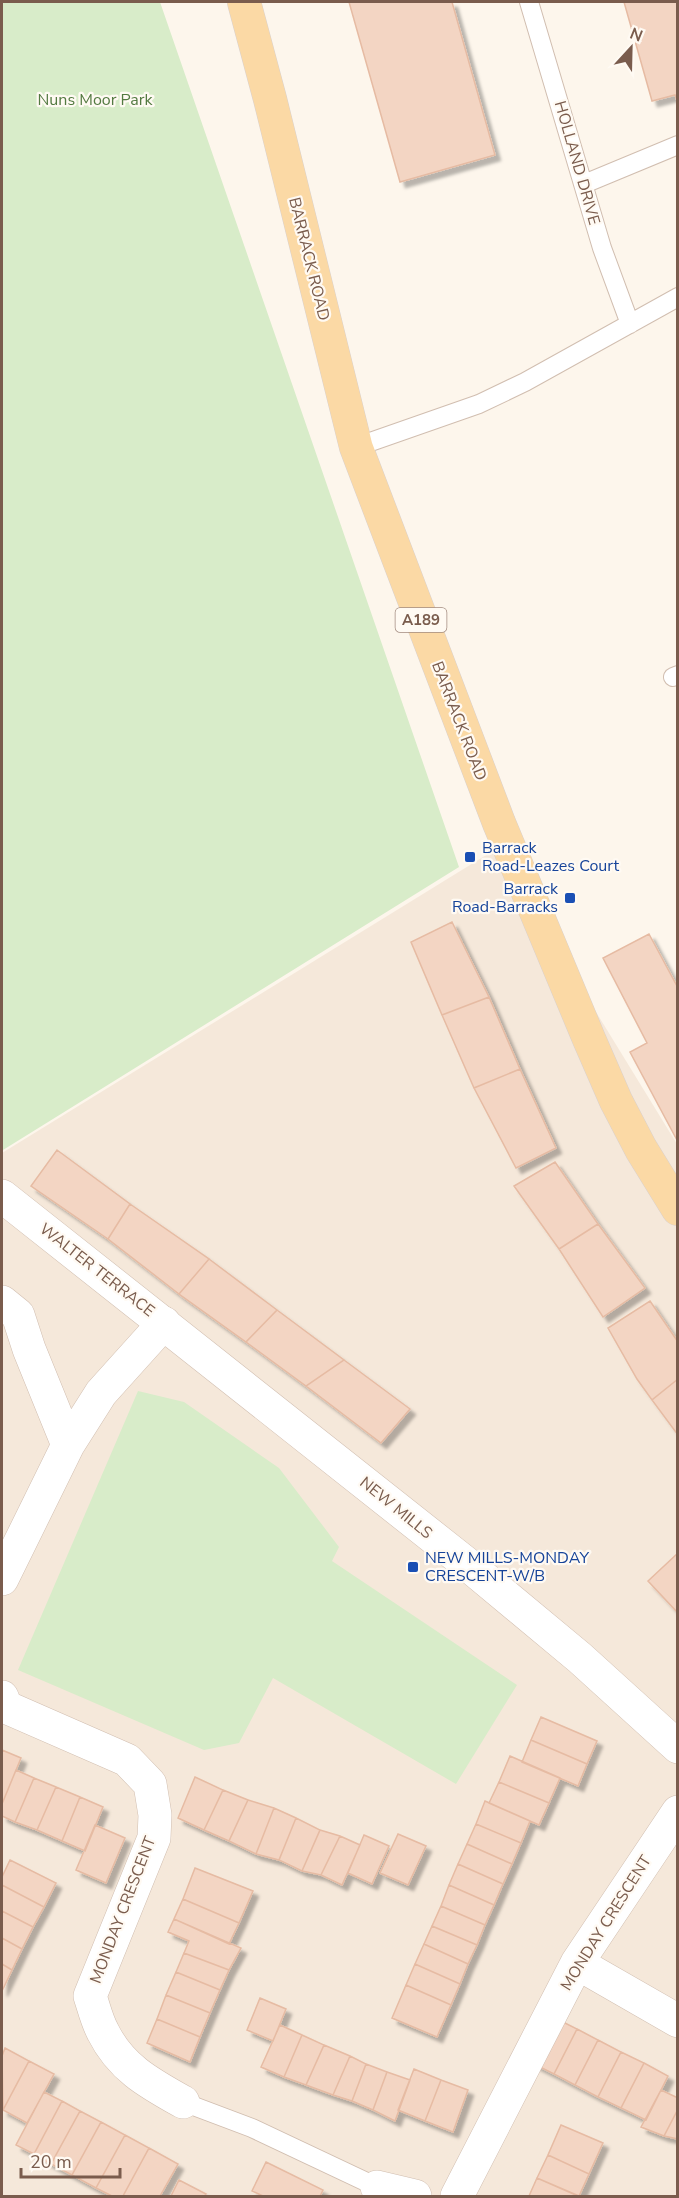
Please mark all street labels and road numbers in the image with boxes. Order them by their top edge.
street label: HOLLAND DRIVE [549,98,605,228]
street label: BARRACK ROAD [283,195,335,323]
road number: A189 [396,608,446,632]
street label: BARRACK ROAD [426,658,492,784]
street label: WALTER TERRACE [35,1218,159,1322]
street label: NEW MILLS [355,1472,437,1544]
street label: MONDAY CRESCENT [85,1833,161,1987]
street label: MONDAY CRESCENT [555,1851,657,1995]

